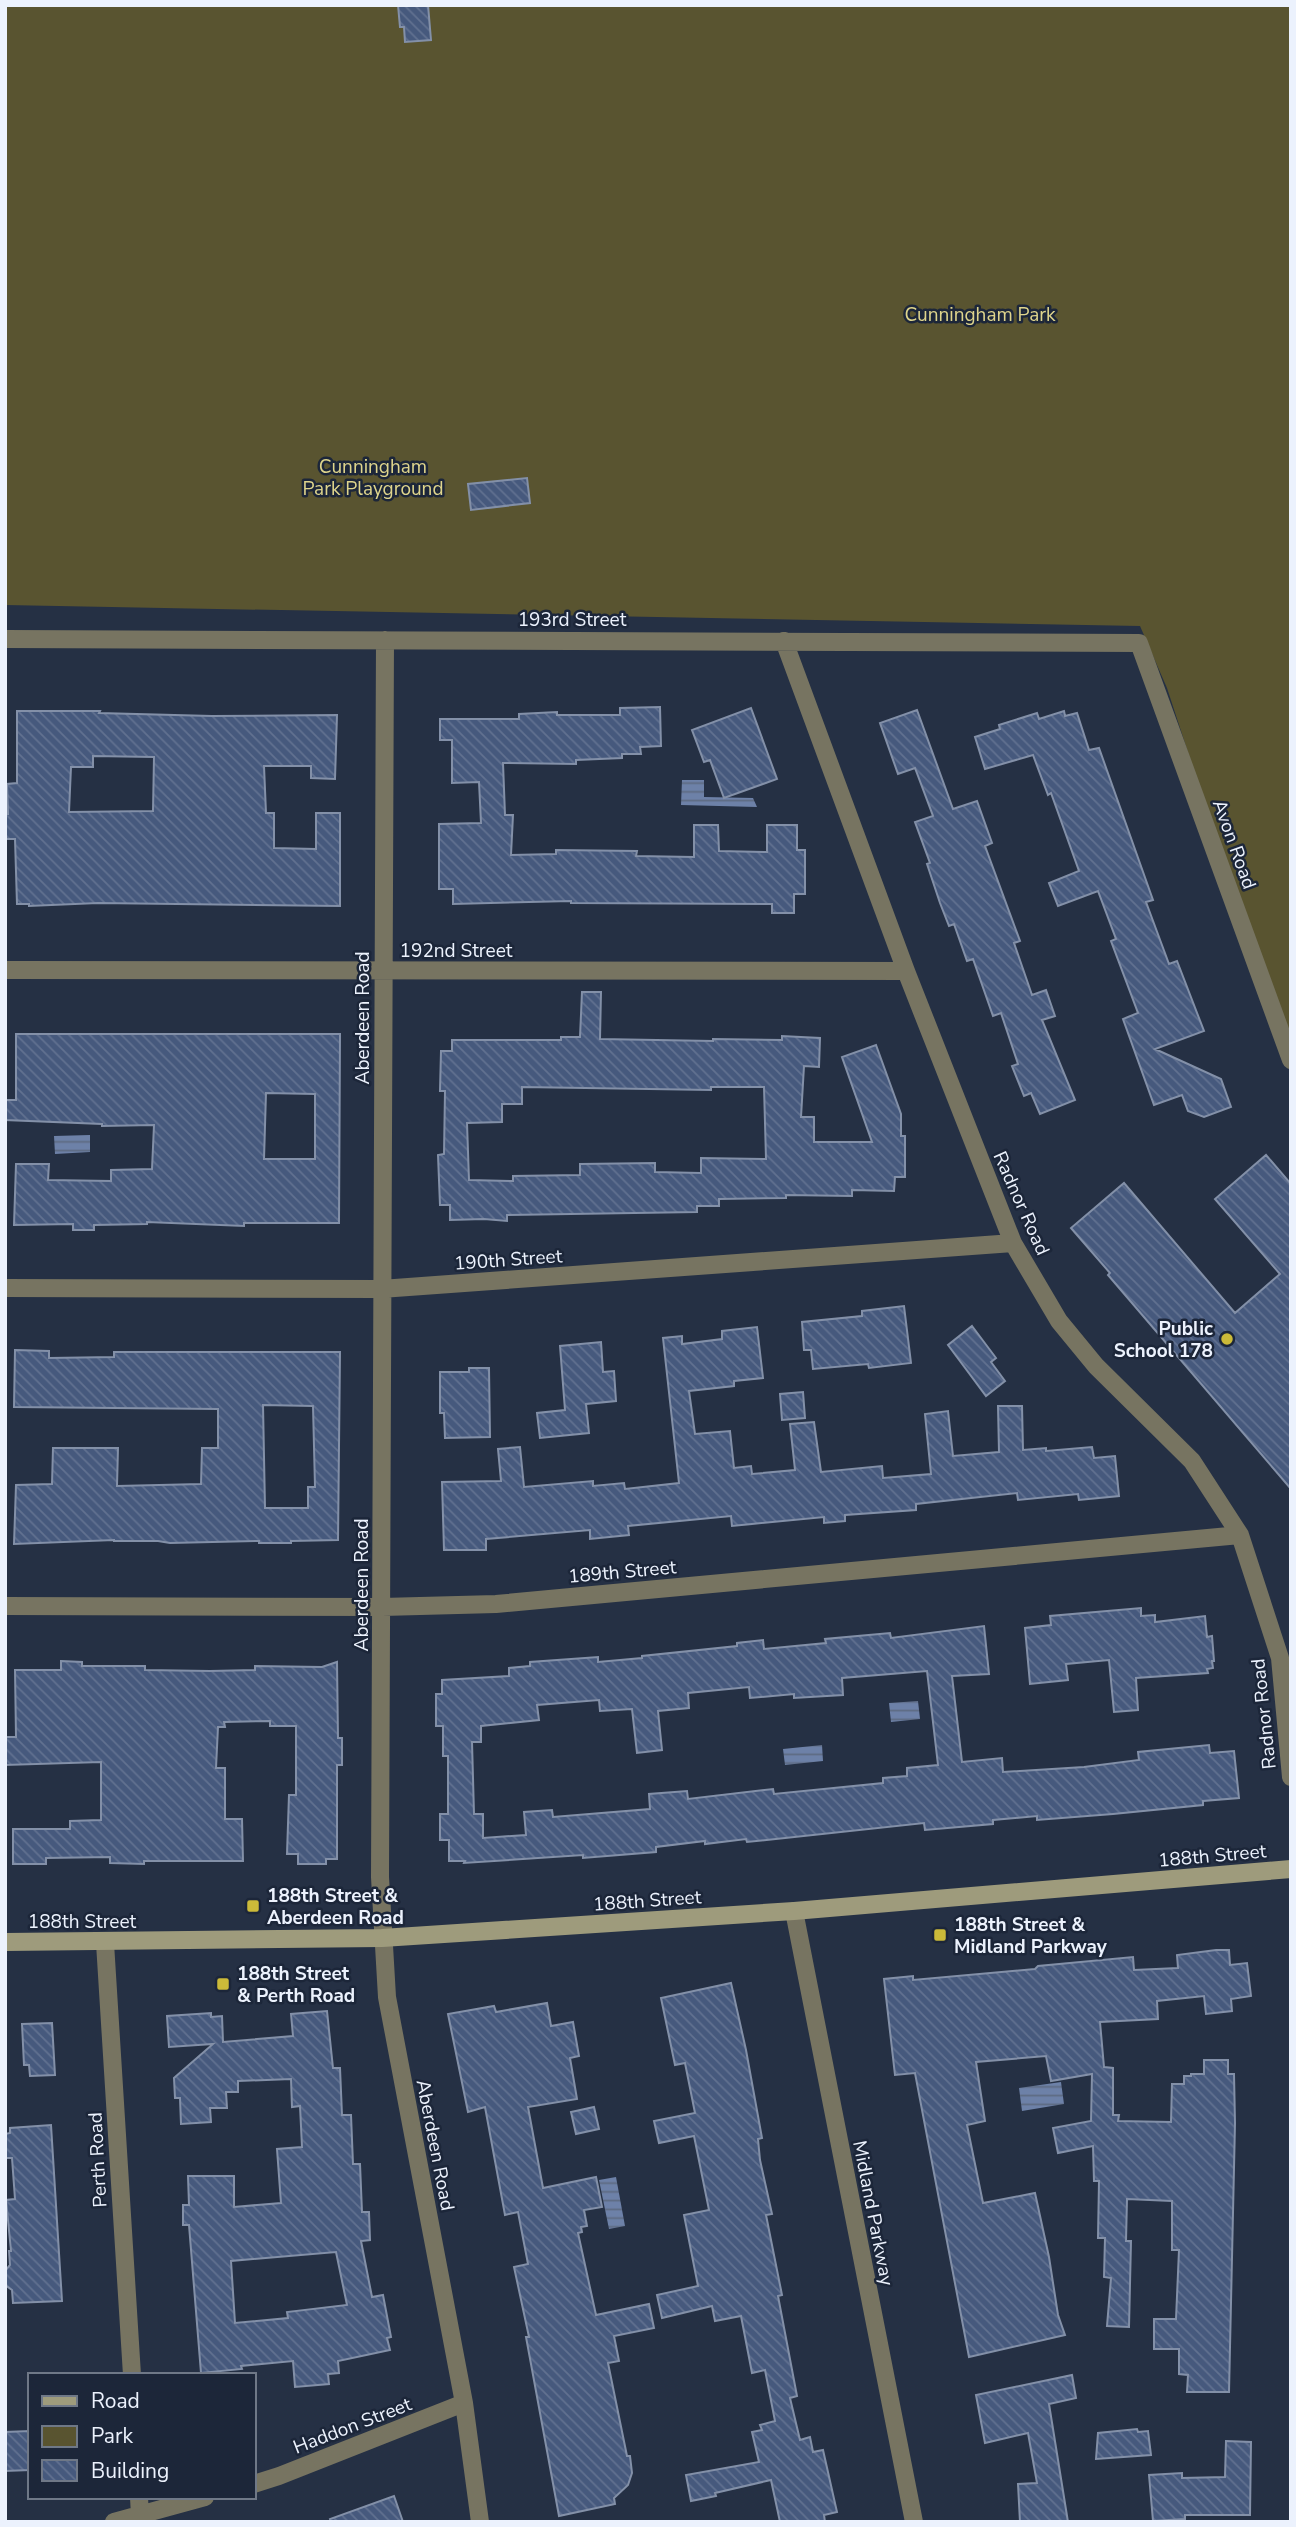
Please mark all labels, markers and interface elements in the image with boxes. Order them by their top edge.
park label: Cunningham Park [904,302,1056,328]
park label: Cunningham Park Playground [303,454,443,502]
street label: 193rd Street [518,607,627,633]
street label: Avon Road [1206,796,1262,893]
street label: 192nd Street [400,938,513,964]
street label: Aberdeen Road [350,952,376,1084]
street label: Radnor Road [987,1147,1056,1259]
street label: 190th Street [453,1243,563,1277]
place label: Public School 178 [1114,1316,1213,1364]
marker: Public School 178 [1219,1331,1235,1347]
street label: Aberdeen Road [349,1519,375,1651]
street label: 189th Street [567,1554,678,1590]
street label: Radnor Road [1245,1657,1283,1770]
street label: 188th Street [1157,1838,1268,1874]
place label: 188th Street & Aberdeen Road [267,1883,404,1931]
street label: 188th Street [592,1884,702,1918]
marker: 188th Street & Aberdeen Road [245,1898,261,1914]
street label: 188th Street [28,1909,137,1935]
place label: 188th Street & Midland Parkway [954,1912,1108,1960]
marker: 188th Street & Midland Parkway [932,1927,948,1943]
place label: 188th Street & Perth Road [237,1961,355,2009]
marker: 188th Street & Perth Road [215,1976,231,1992]
street label: Aberdeen Road [410,2077,460,2213]
street label: Perth Road [83,2112,113,2208]
street label: Midland Parkway [846,2138,900,2288]
legend [28,2373,256,2499]
text: Road [91,2387,140,2415]
street label: Haddon Street [289,2391,416,2460]
text: Park [91,2422,133,2450]
text: Building [91,2457,169,2485]

